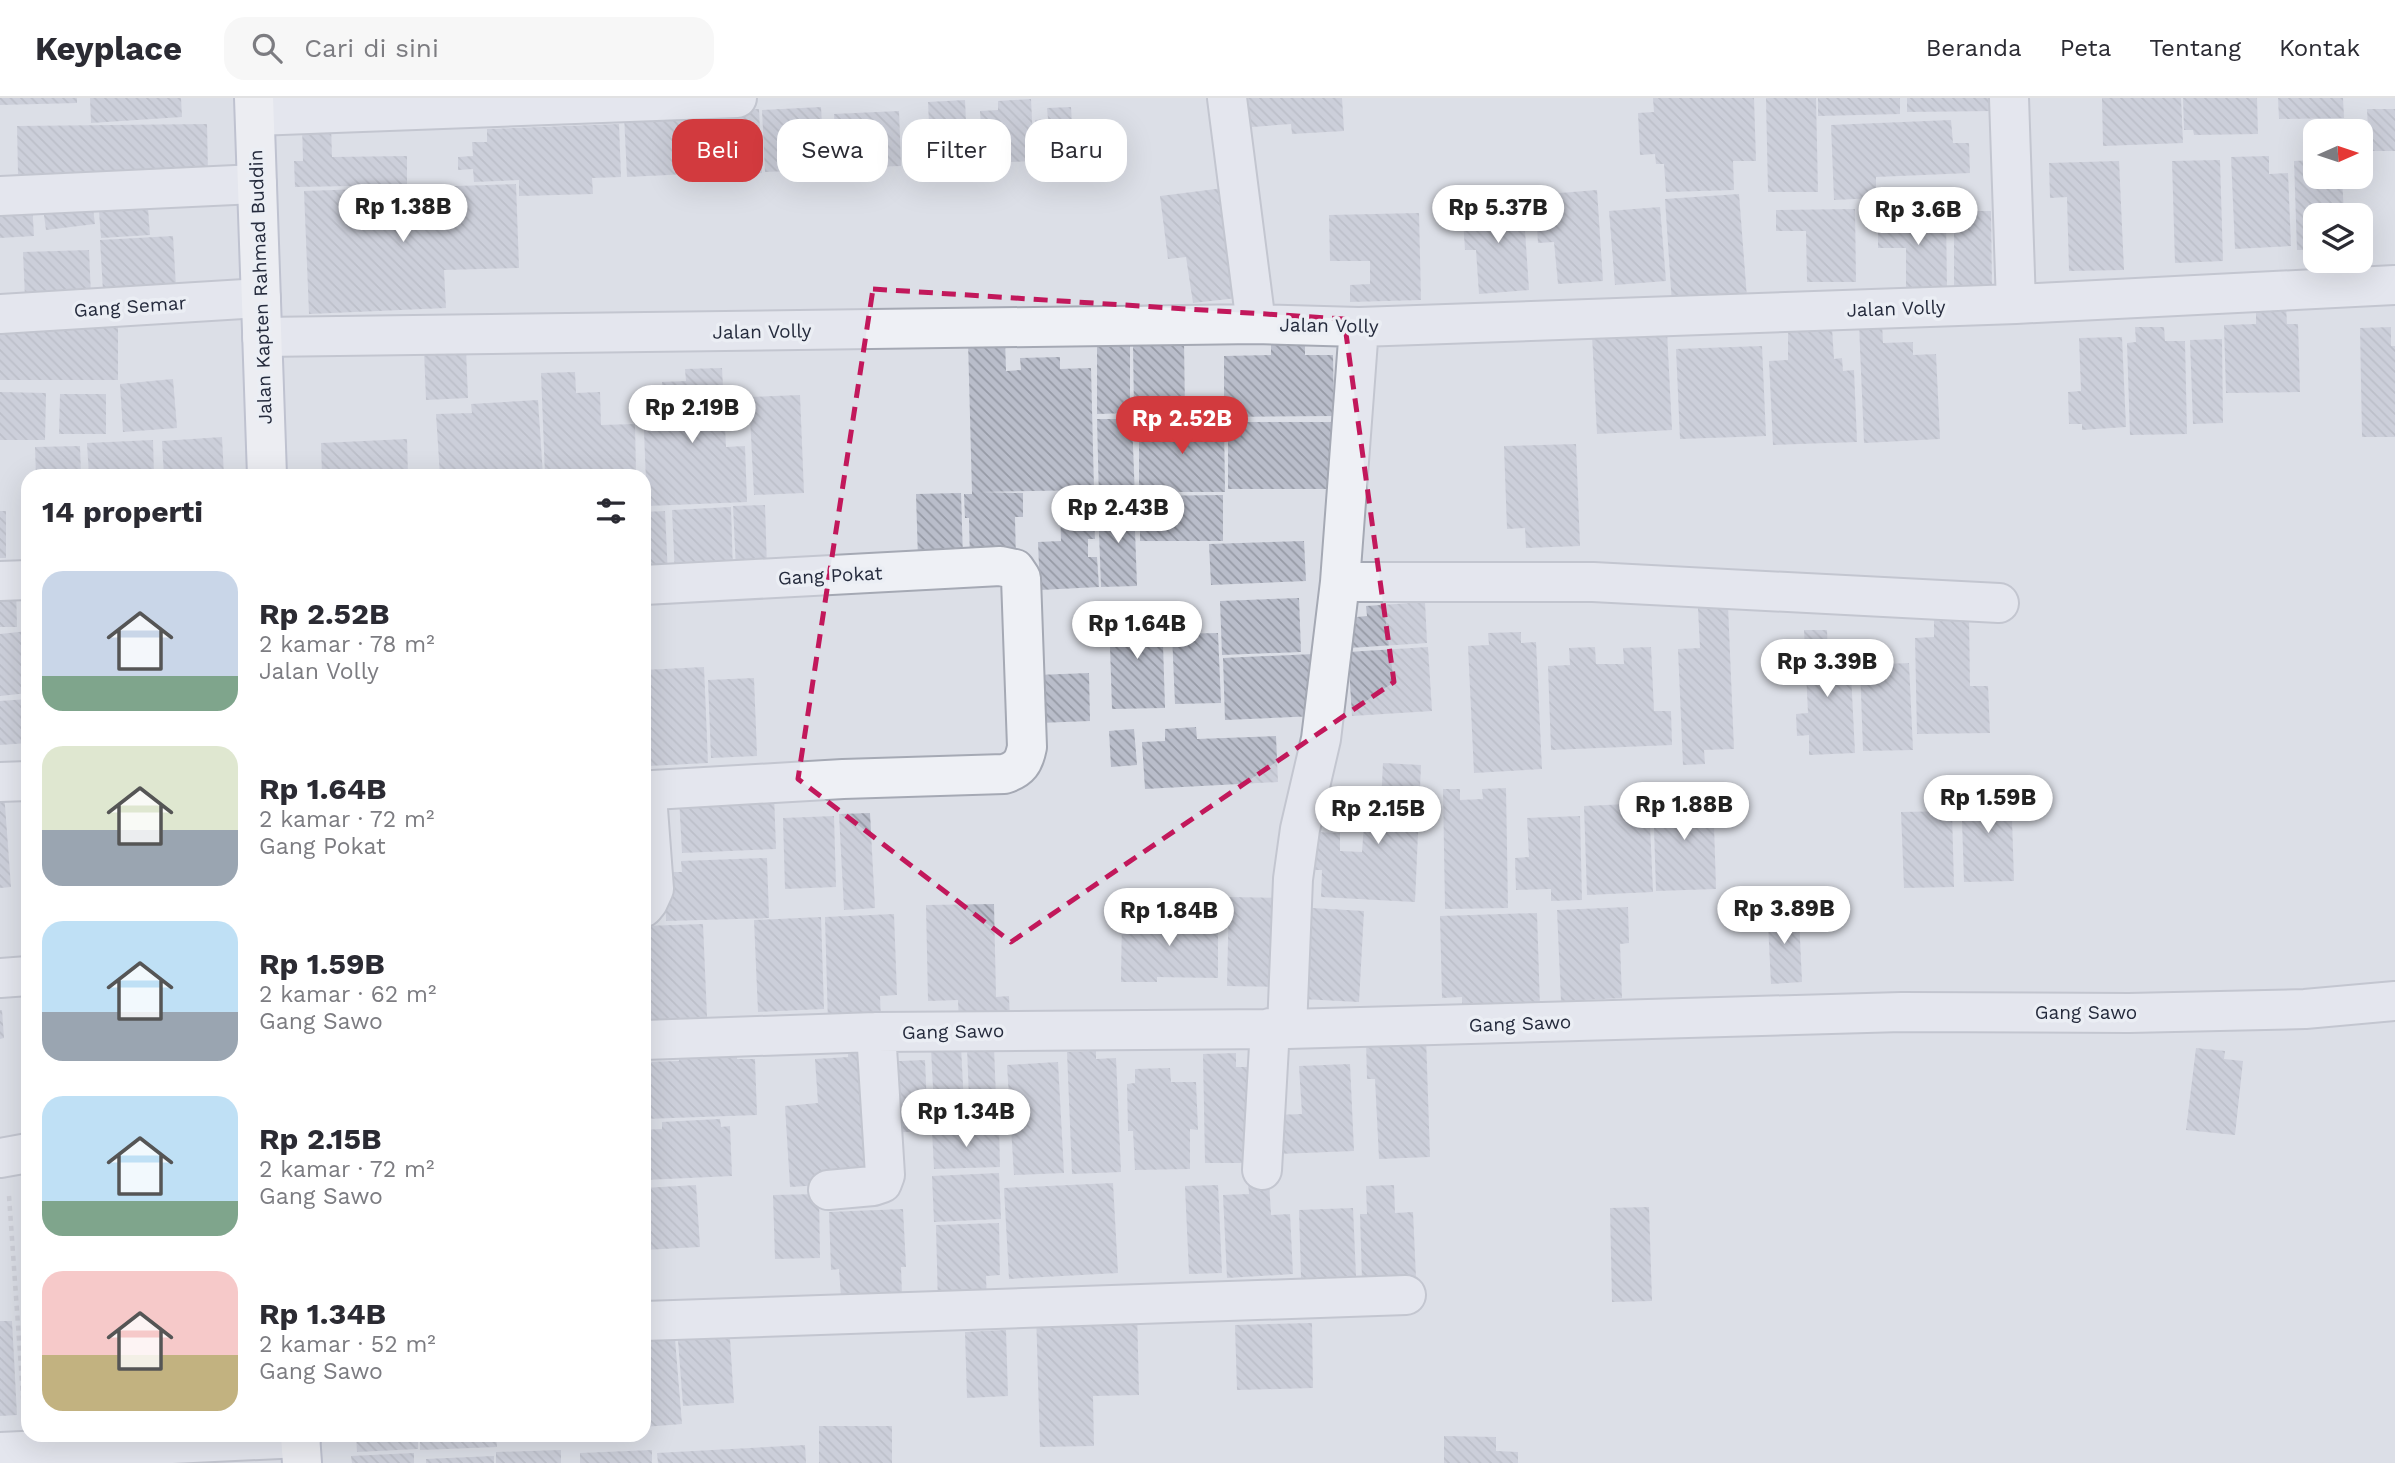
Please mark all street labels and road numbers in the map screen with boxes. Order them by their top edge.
street label: Jalan Kapten Rahmad Buddin [244,149,277,425]
street label: Gang Semar [73,291,187,322]
street label: Jalan Volly [1846,295,1946,322]
street label: Jalan Volly [1279,313,1379,338]
street label: Jalan Volly [712,319,812,344]
street label: Gang Pokat [777,561,883,590]
street label: Gang Sawo [2035,1001,2137,1024]
street label: Gang Sawo [1468,1010,1572,1037]
street label: Gang Sawo [902,1019,1004,1044]

